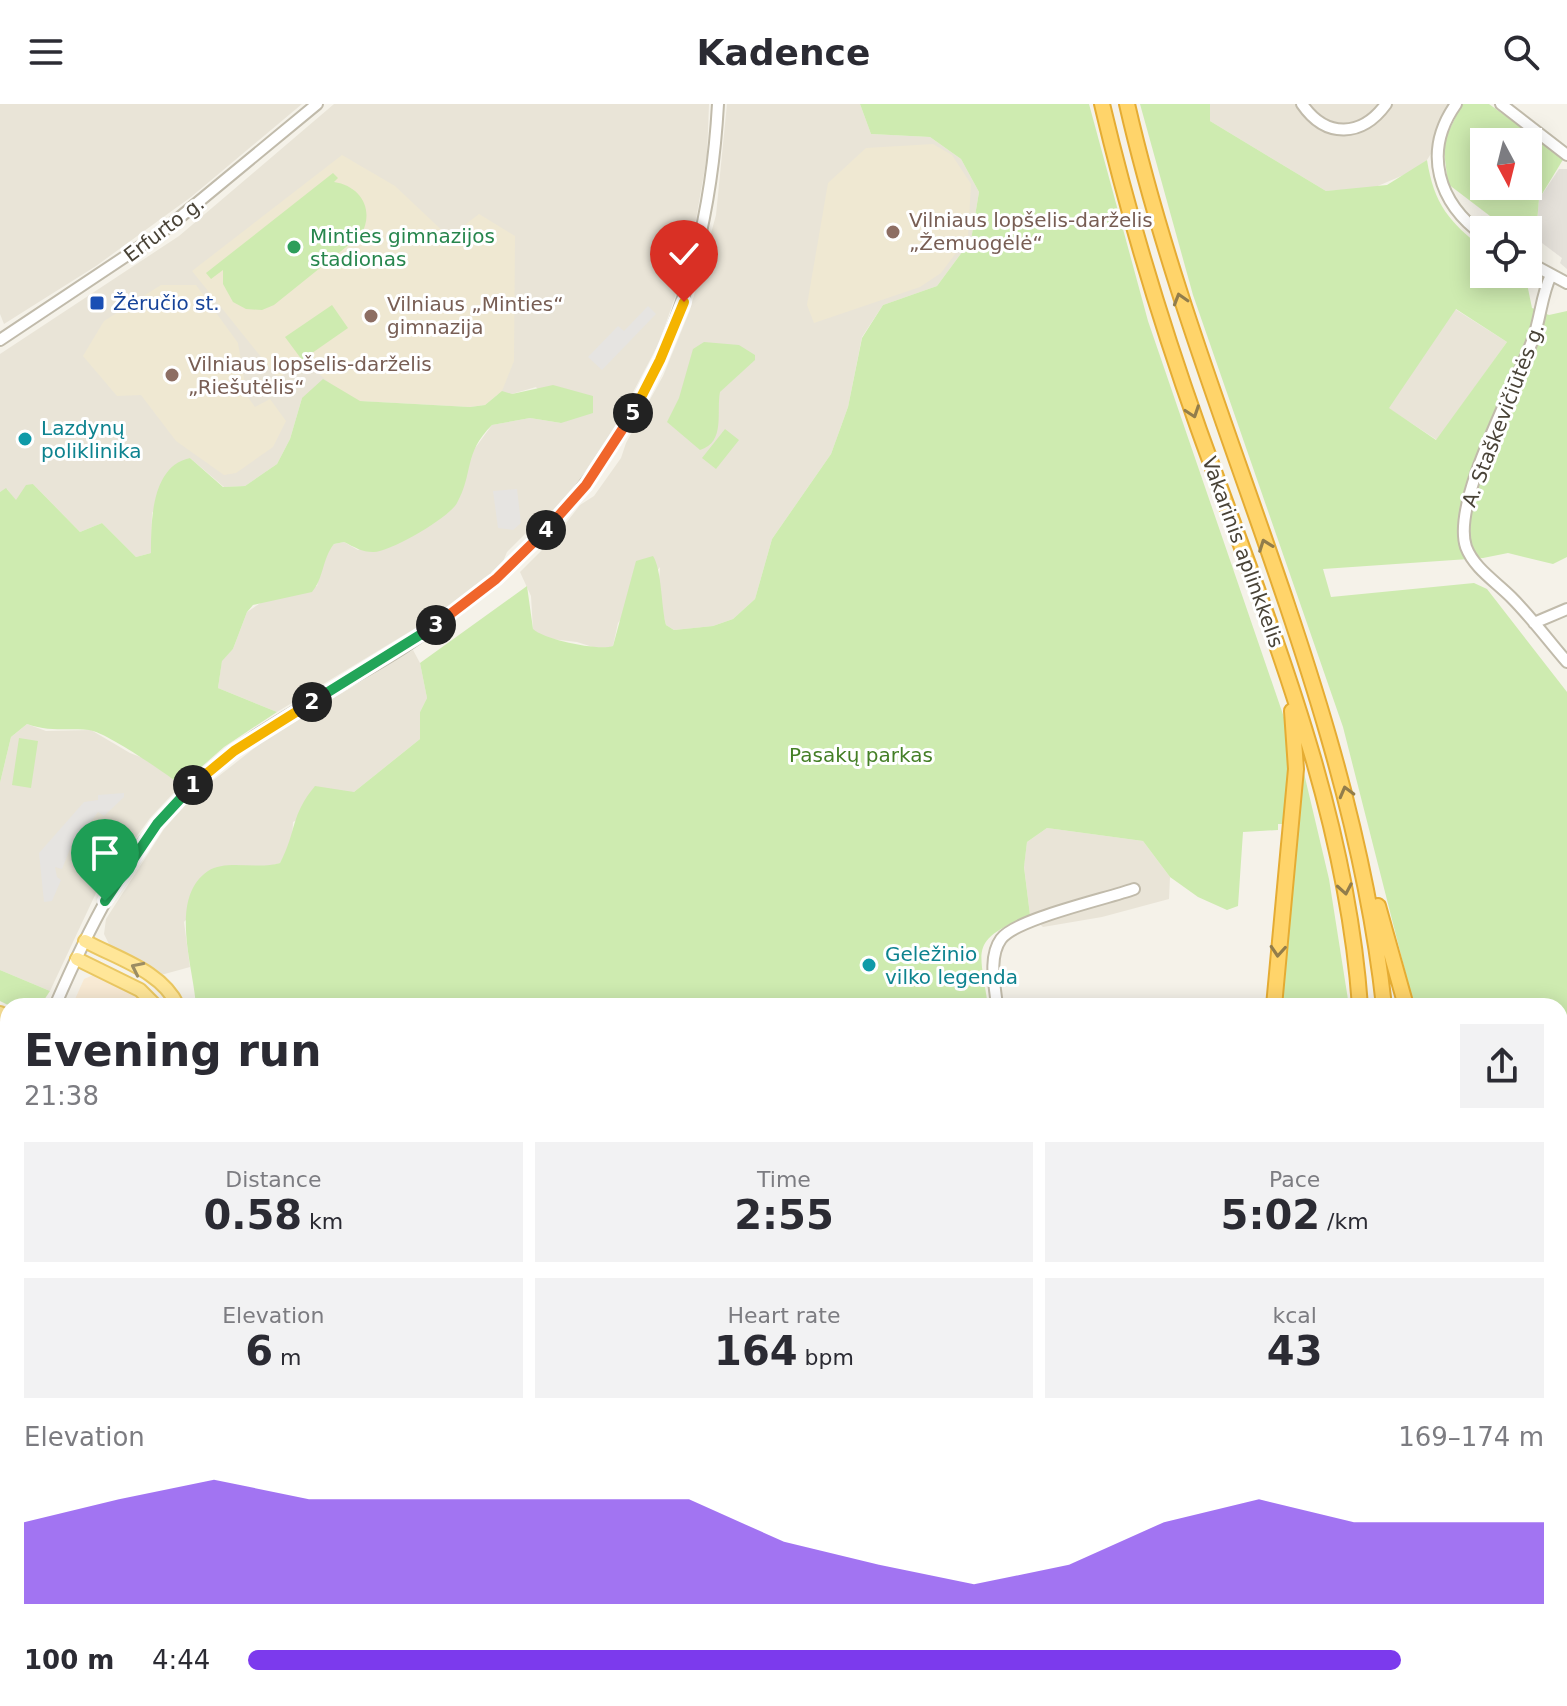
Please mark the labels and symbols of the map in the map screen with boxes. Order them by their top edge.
north arrow [1470,128,1542,200]
street label: Erfurto g. [119,191,209,267]
place label: Vilniaus lopšelis-darželis „Žemuogėlė“ [909,208,1153,255]
pin [650,220,718,302]
marker: Vilniaus lopšelis-darželis „Žemuogėlė“ [884,223,902,241]
place label: Minties gimnazijos stadionas [310,224,495,271]
marker: Minties gimnazijos stadionas [285,238,303,256]
place label: Žėručio st. [113,291,220,315]
place label: Vilniaus „Minties“ gimnazija [387,292,564,339]
one-way arrow [1173,293,1189,306]
marker: Žėručio st. [88,294,106,312]
marker: Vilniaus „Minties“ gimnazija [362,307,380,325]
street label: A. Staškevičiūtės g. [1457,320,1549,510]
place label: Vilniaus lopšelis-darželis „Riešutėlis“ [188,352,432,399]
marker: Vilniaus lopšelis-darželis „Riešutėlis“ [163,366,181,384]
pin: 5 [613,393,653,433]
one-way arrow [1184,404,1200,418]
place label: Lazdynų poliklinika [41,416,141,463]
marker: Lazdynų poliklinika [16,430,34,448]
street label: Vakarinis aplinkkelis [1197,453,1289,651]
pin: 4 [526,510,566,550]
one-way arrow [1259,539,1275,553]
pin: 3 [416,605,456,645]
pin: 2 [292,682,332,722]
park label: Pasakų parkas [789,743,933,767]
pin: 1 [173,765,213,805]
one-way arrow [1338,785,1355,799]
pin [71,819,139,901]
one-way arrow [1335,882,1352,896]
place label: Geležinio vilko legenda [885,942,1018,989]
one-way arrow [1270,945,1287,958]
marker: Geležinio vilko legenda [860,956,878,974]
one-way arrow [131,961,145,977]

